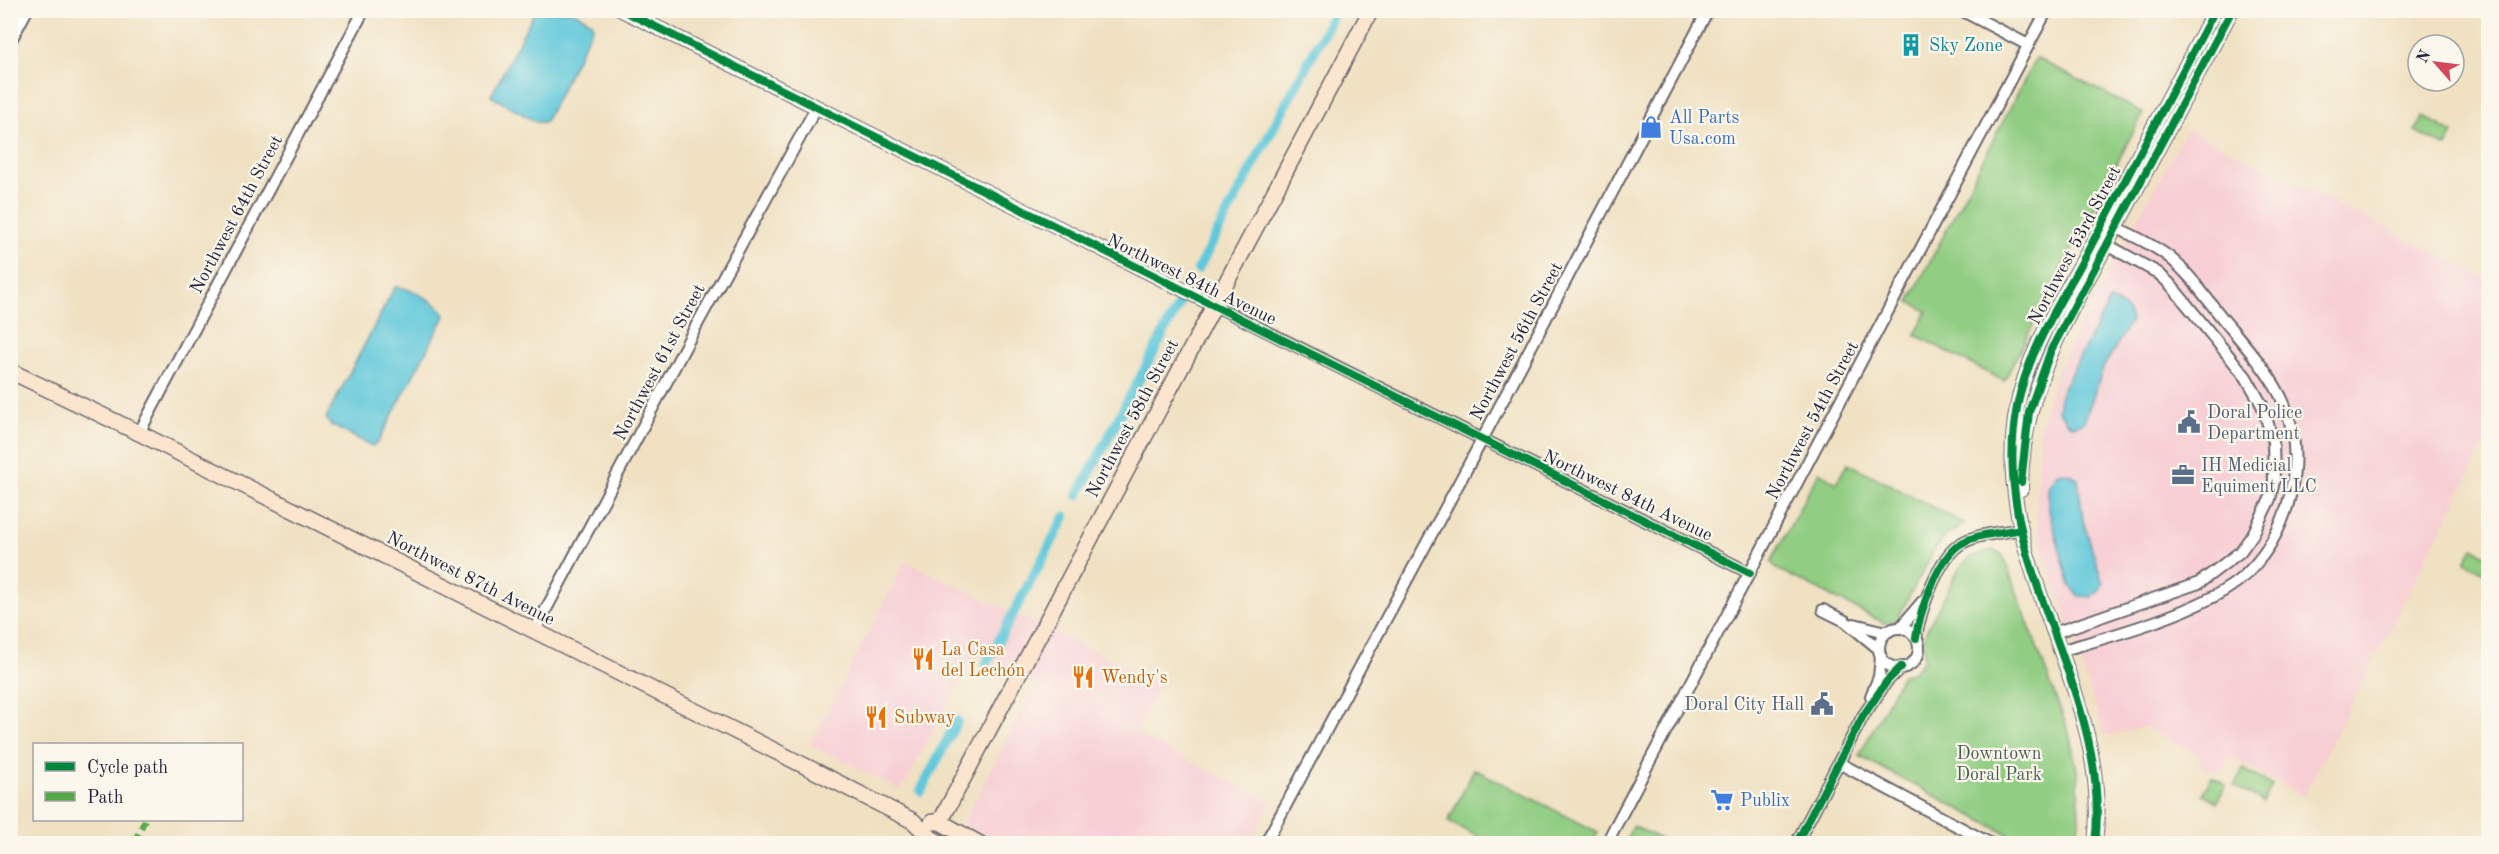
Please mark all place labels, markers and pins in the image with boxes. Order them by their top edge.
building icon: Sky Zone [1898,32,1924,58]
place label: Sky Zone [1929,37,2003,55]
place label: All Parts Usa.com [1669,109,1740,148]
shop icon: All Parts Usa.com [1638,114,1664,140]
place label: Doral Police Department [2207,404,2302,443]
public building icon: Doral Police Department [2176,409,2202,435]
place label: IH Medicial Equiment LLC [2201,457,2317,496]
office icon: IH Medicial Equiment LLC [2170,462,2196,488]
place label: La Casa del Lechón [941,641,1025,680]
restaurant icon: La Casa del Lechón [910,646,936,672]
restaurant icon: Wendy's [1070,664,1096,690]
place label: Wendy's [1101,669,1168,687]
public building icon: Doral City Hall [1809,691,1835,717]
place label: Doral City Hall [1684,696,1804,714]
restaurant icon: Subway [863,704,889,730]
place label: Subway [894,709,956,727]
supermarket icon: Publix [1709,787,1735,813]
place label: Publix [1740,792,1790,810]

